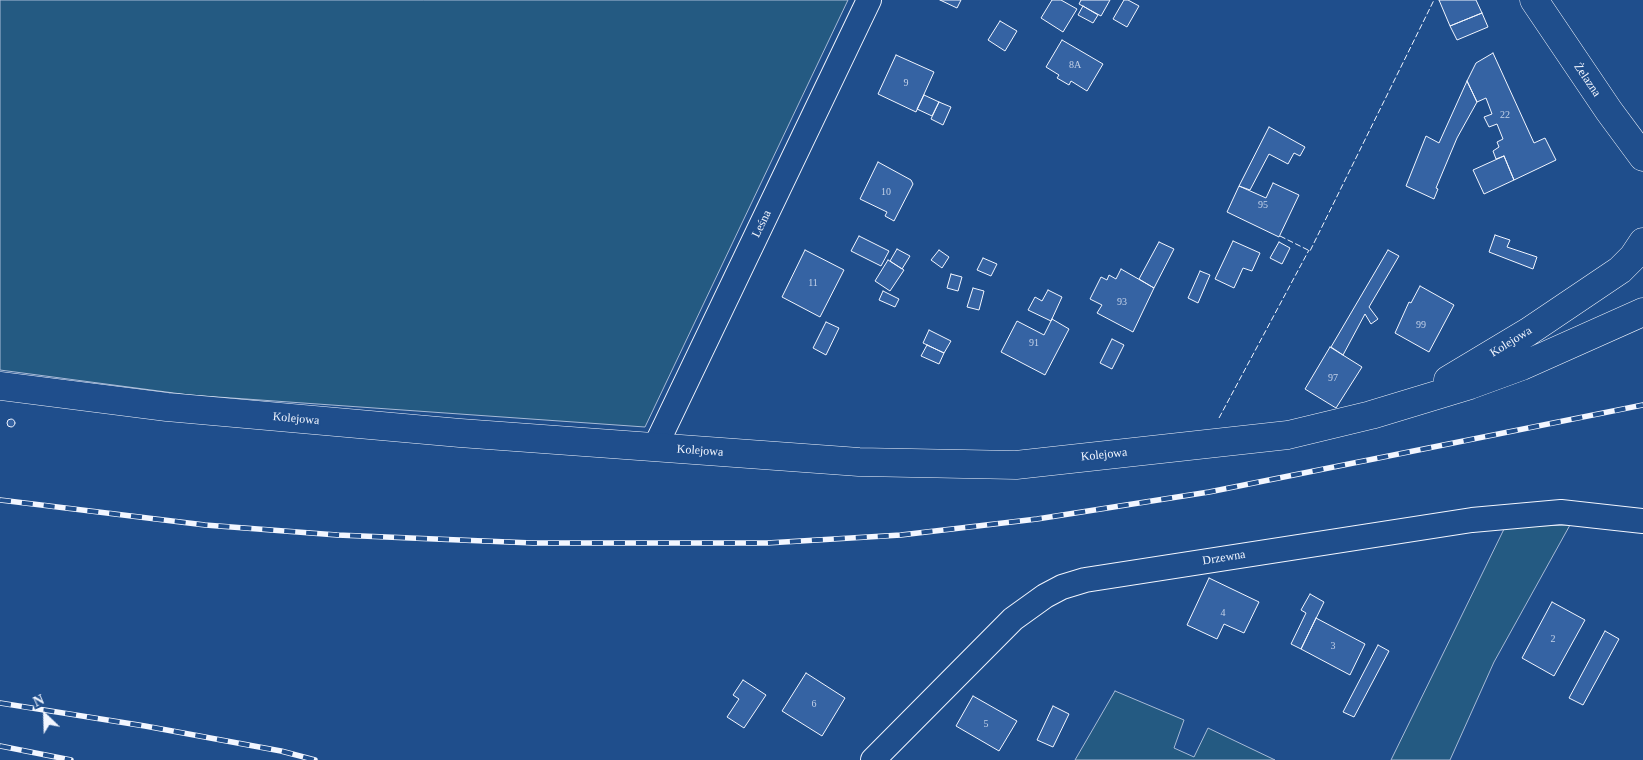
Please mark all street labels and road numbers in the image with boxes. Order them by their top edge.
street label: Żelazna [1570,60,1604,100]
street label: Leśna [749,208,775,240]
street label: Kolejowa [1487,324,1535,360]
street label: Kolejowa [272,410,320,428]
street label: Kolejowa [676,442,724,460]
street label: Kolejowa [1080,445,1128,465]
street label: Drzewna [1201,548,1247,568]

